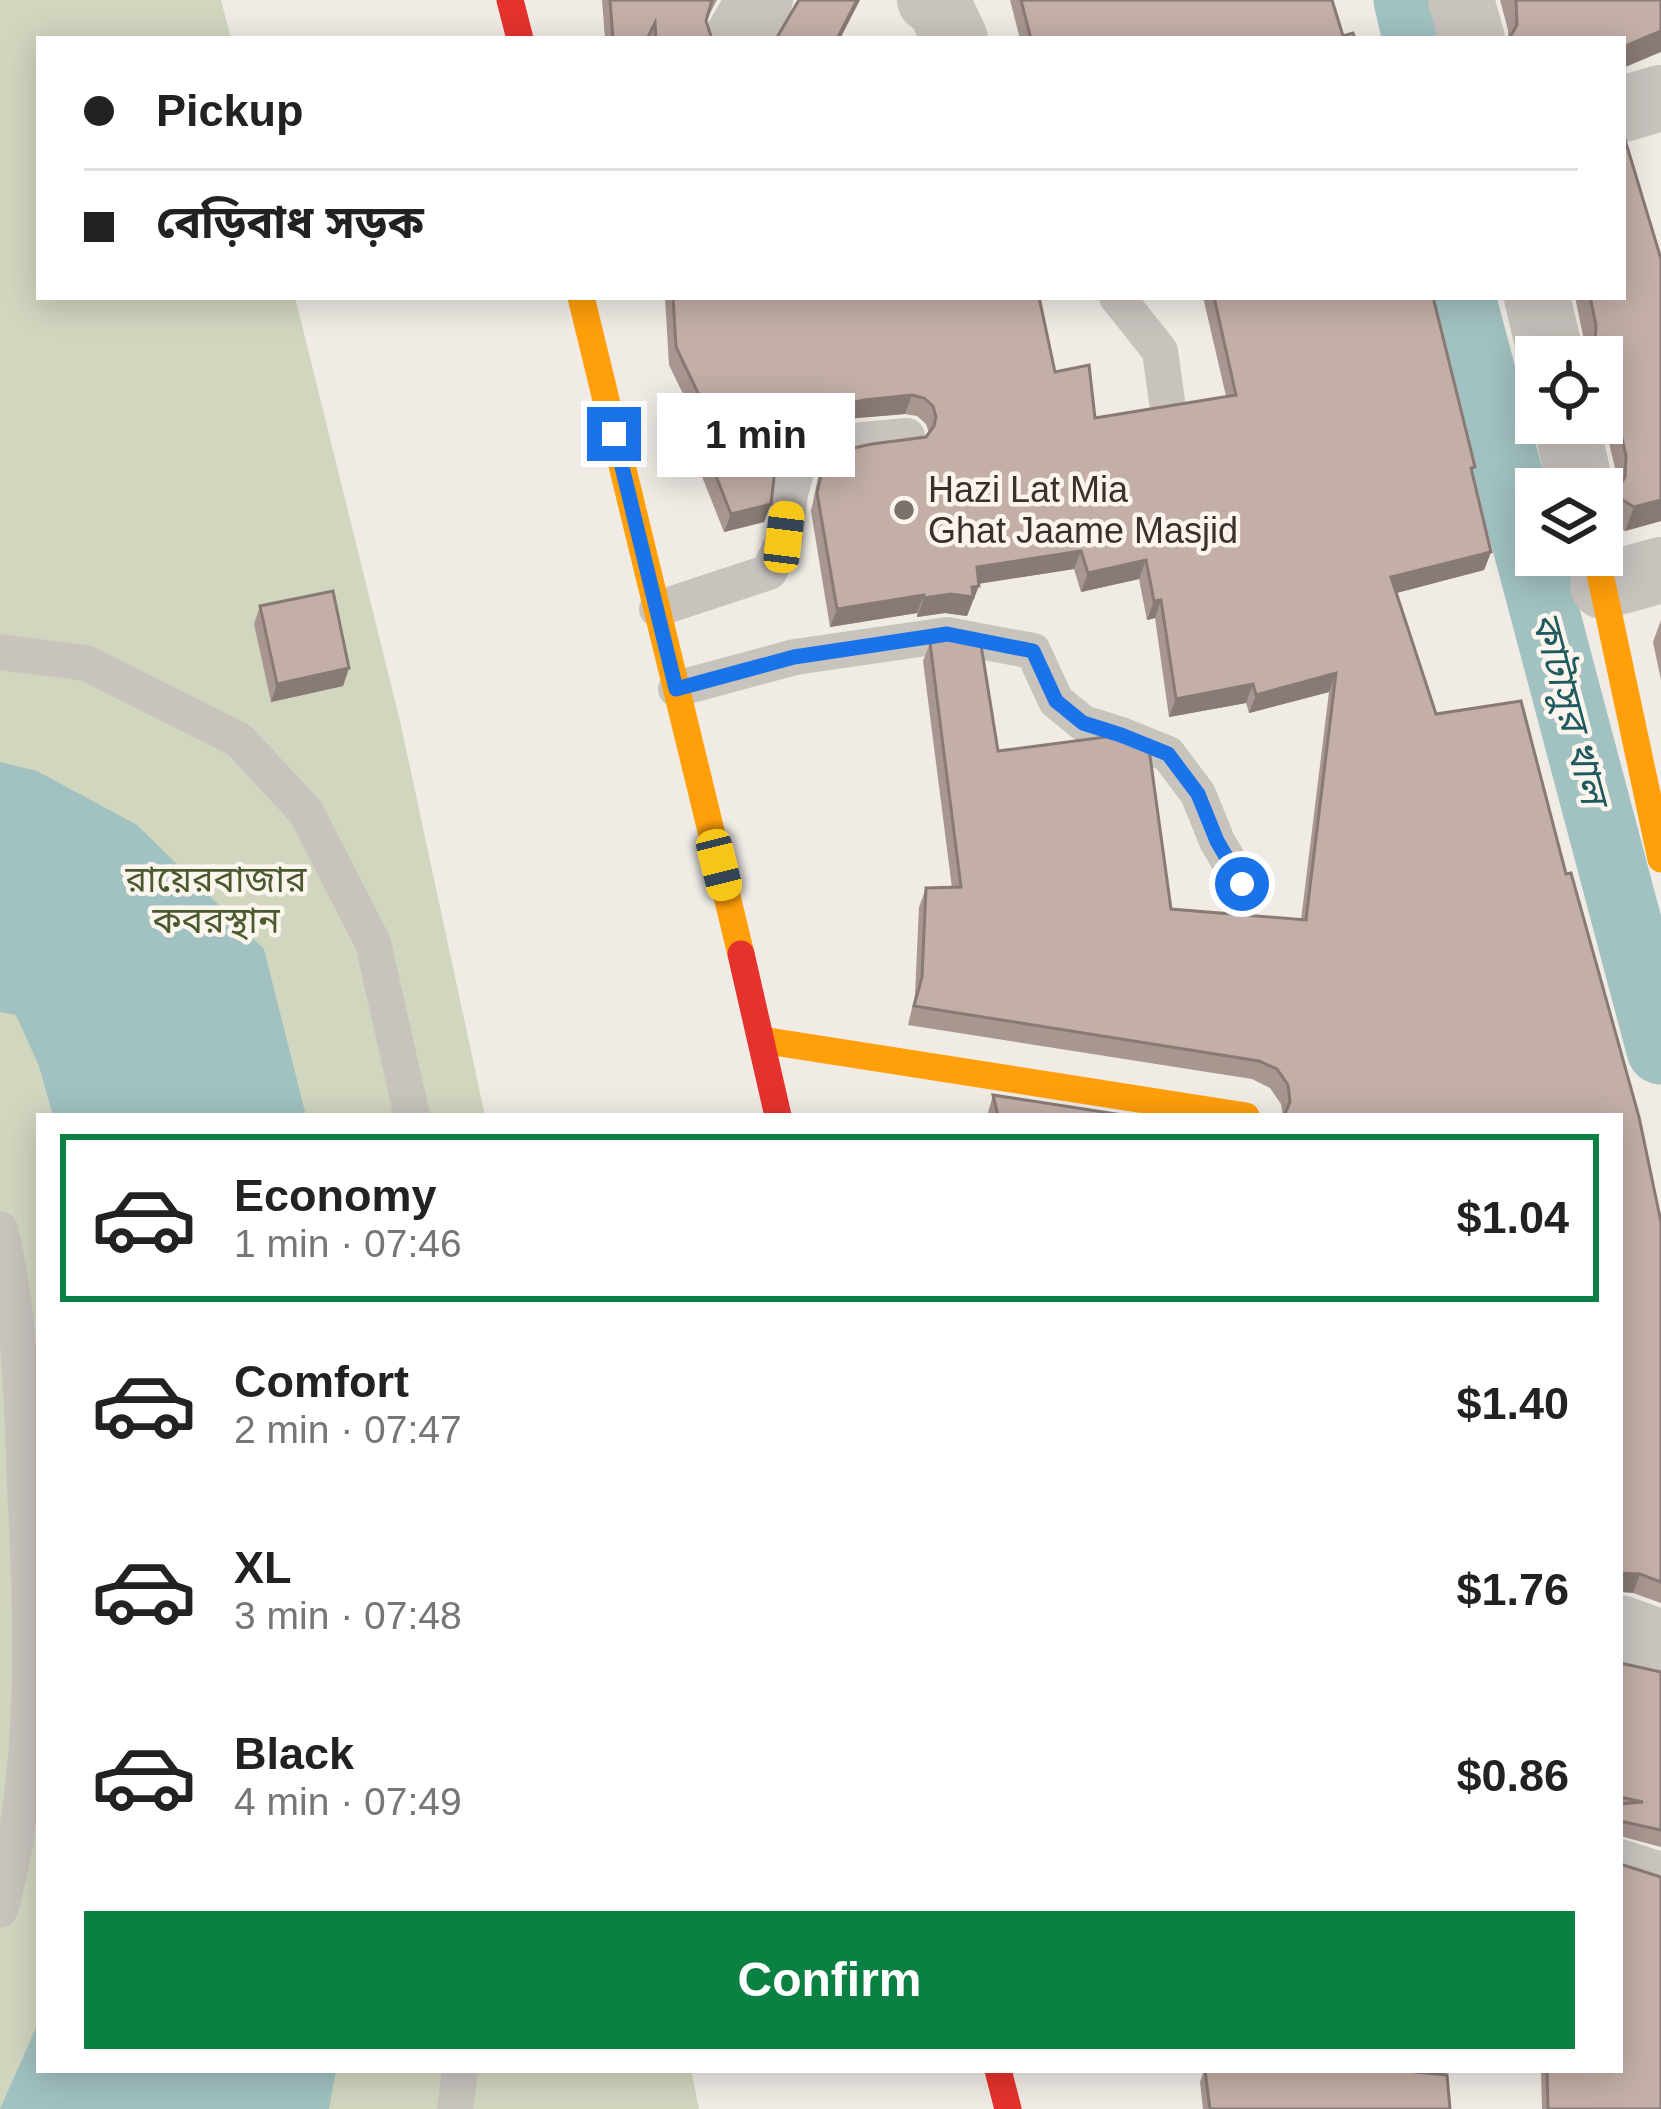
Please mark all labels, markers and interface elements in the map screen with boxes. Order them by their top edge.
text: Pickup [156,85,304,136]
text: বেড়িবাধ সড়ক [156,197,424,248]
map controls [1515,336,1623,576]
button: locate [1515,336,1623,444]
callout: 1 min [656,392,854,476]
route end [587,407,641,461]
text: 1 min [705,413,807,456]
button: layers [1515,468,1623,576]
place label: Hazi Lat Mia Ghat Jaame Masjid [928,469,1238,551]
marker: Hazi Lat Mia Ghat Jaame Masjid [891,497,917,523]
car [762,499,806,575]
water label: কাটাসুর খাল [1523,607,1619,815]
car [693,826,745,904]
route start [1215,857,1269,911]
park label: রায়েরবাজার কবরস্থান [124,859,307,941]
icon: car [90,1164,198,1272]
text: Economy [234,1170,437,1221]
text: $1.04 [1456,1192,1569,1243]
text: 1 min · 07:46 [234,1222,462,1265]
icon: car [90,1350,198,1458]
text: Comfort [234,1356,409,1407]
text: $1.40 [1456,1378,1569,1429]
text: 2 min · 07:47 [234,1408,462,1451]
icon: car [90,1536,198,1644]
text: XL [234,1542,292,1593]
text: $1.76 [1456,1564,1569,1615]
text: 3 min · 07:48 [234,1594,462,1637]
icon: car [90,1722,198,1830]
text: Black [234,1728,354,1779]
text: $0.86 [1456,1750,1569,1801]
text: 4 min · 07:49 [234,1780,462,1823]
button: Confirm [84,1911,1575,2049]

